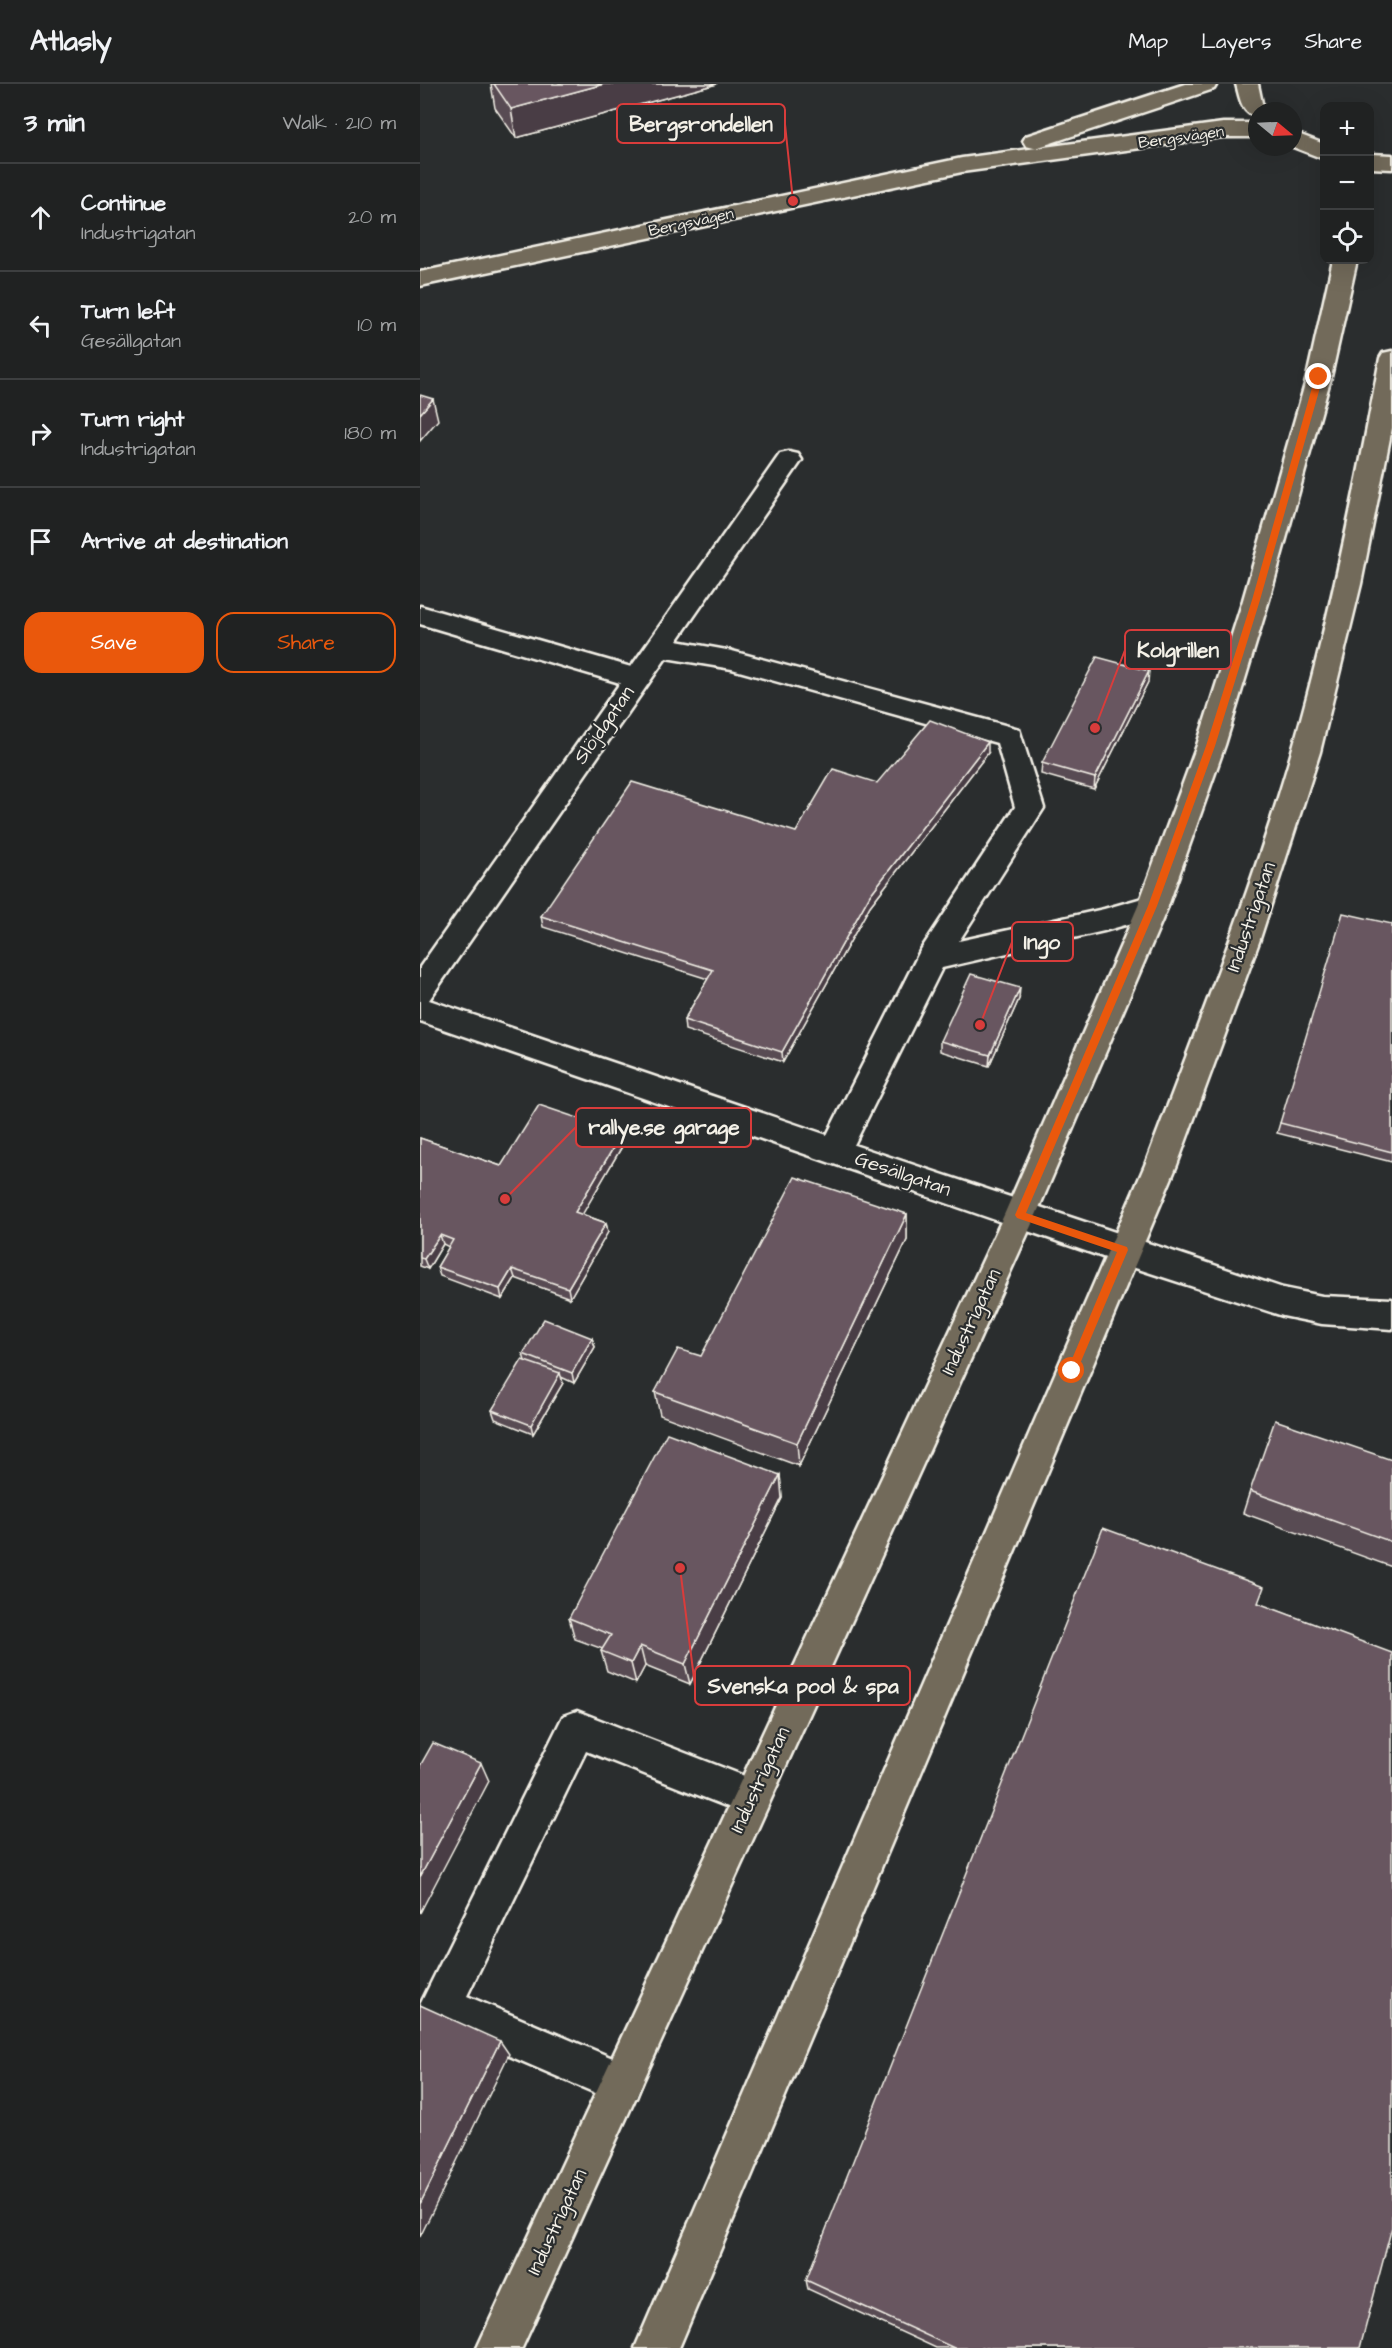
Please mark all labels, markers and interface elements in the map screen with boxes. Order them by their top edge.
text: Atlasly [30,22,112,61]
text: Map [1128,27,1168,56]
text: Layers [1201,27,1271,56]
text: Share [1304,27,1362,56]
north arrow [1248,102,1302,156]
map controls [1320,102,1374,264]
button: + [1320,102,1374,156]
callout: Bergsrondellen [617,104,785,143]
text: 3 min [24,105,85,141]
text: Walk · 210 m [283,109,396,137]
text: Bergsrondellen [629,110,773,141]
street label: Bergsvägen [1137,120,1225,155]
button: − [1320,156,1374,210]
text: Continue [81,188,166,219]
icon: ahead [24,201,57,234]
street label: Bergsvägen [646,202,736,243]
text: 20 m [348,203,396,231]
button: locate [1320,210,1374,264]
text: Industrigatan [81,219,195,247]
text: Turn left [81,296,175,327]
icon: left [24,309,57,342]
text: 10 m [357,311,396,339]
text: Gesällgatan [81,327,181,355]
route end [1305,363,1331,389]
text: Turn right [81,404,184,435]
icon: right [24,417,57,450]
text: 180 m [344,419,396,447]
text: Industrigatan [81,435,195,463]
icon: arrive [24,525,57,558]
text: Arrive at destination [81,526,288,557]
button: Save [24,612,204,673]
button: Share [216,612,396,673]
callout: Kolgrillen [1125,630,1231,669]
text: Kolgrillen [1137,636,1219,667]
street label: Slöjdgatan [567,680,642,770]
street label: Industrigatan [1219,858,1284,976]
callout: Ingo [1012,922,1073,961]
text: Ingo [1024,928,1060,959]
callout: rallye.se garage [576,1108,751,1147]
text: rallye.se garage [589,1113,740,1145]
street label: Gesällgatan [851,1144,955,1204]
street label: Industrigatan [934,1264,1009,1380]
route start [1058,1357,1084,1383]
callout: Svenska pool & spa [695,1666,910,1705]
text: Svenska pool & spa [706,1672,899,1702]
street label: Industrigatan [723,1722,798,1838]
street label: Industrigatan [520,2164,595,2280]

